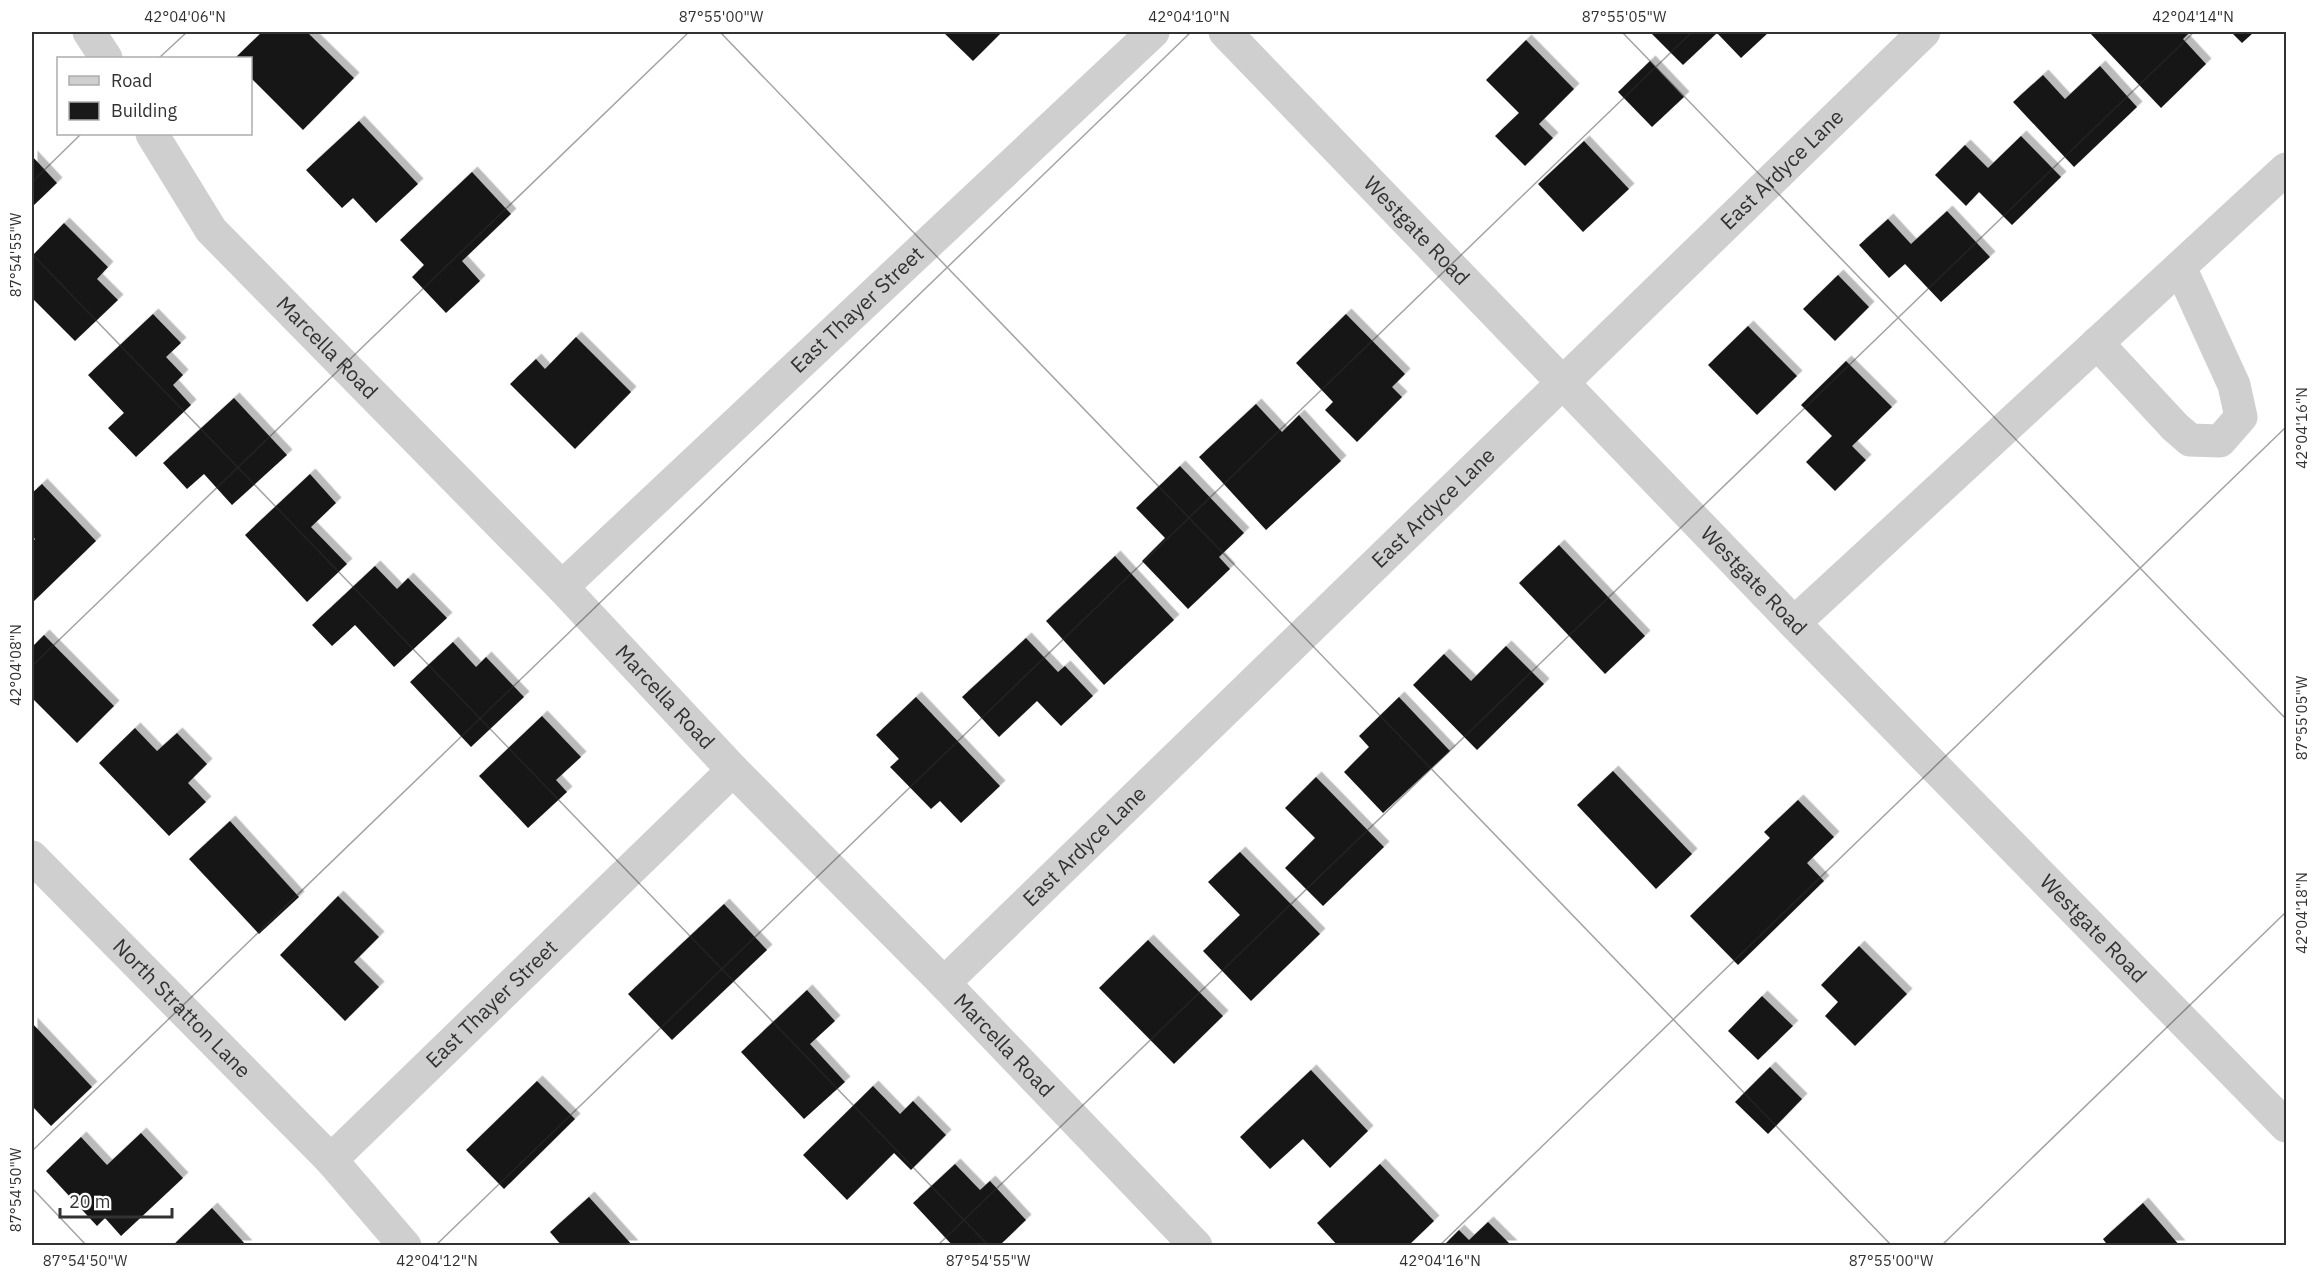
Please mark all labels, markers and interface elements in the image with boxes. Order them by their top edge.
text: 42°04'06"N [144,7,226,26]
text: 87°55'00"W [679,7,764,26]
text: 42°04'10"N [1148,7,1230,26]
text: 87°55'05"W [1582,7,1667,26]
text: 42°04'14"N [2152,7,2234,26]
legend [57,57,252,135]
text: Road [111,69,152,92]
text: Building [111,99,178,122]
street label: East Ardyce Lane [1714,103,1849,235]
street label: Westgate Road [1358,169,1476,291]
text: 87°54'55"W [6,212,25,297]
street label: East Thayer Street [784,240,929,379]
street label: Marcella Road [271,290,384,405]
text: 42°04'16"N [2292,387,2311,469]
street label: East Ardyce Lane [1365,441,1500,574]
street label: Westgate Road [1695,520,1813,641]
text: 42°04'08"N [6,624,25,706]
street label: Marcella Road [610,638,721,755]
text: 87°55'05"W [2292,675,2311,760]
street label: East Ardyce Lane [1016,779,1152,912]
street label: Westgate Road [2034,868,2153,988]
text: 42°04'18"N [2292,872,2311,954]
street label: North Stratton Lane [107,932,257,1084]
street label: East Thayer Street [419,933,563,1074]
street label: Marcella Road [948,987,1061,1103]
text: 87°54'50"W [6,1147,25,1232]
scale bar [60,1181,172,1219]
text: 20 m [69,1190,111,1213]
text: 87°54'50"W [43,1251,128,1270]
text: 42°04'12"N [396,1251,478,1270]
text: 87°54'55"W [946,1251,1031,1270]
text: 42°04'16"N [1399,1251,1481,1270]
text: 87°55'00"W [1849,1251,1934,1270]

